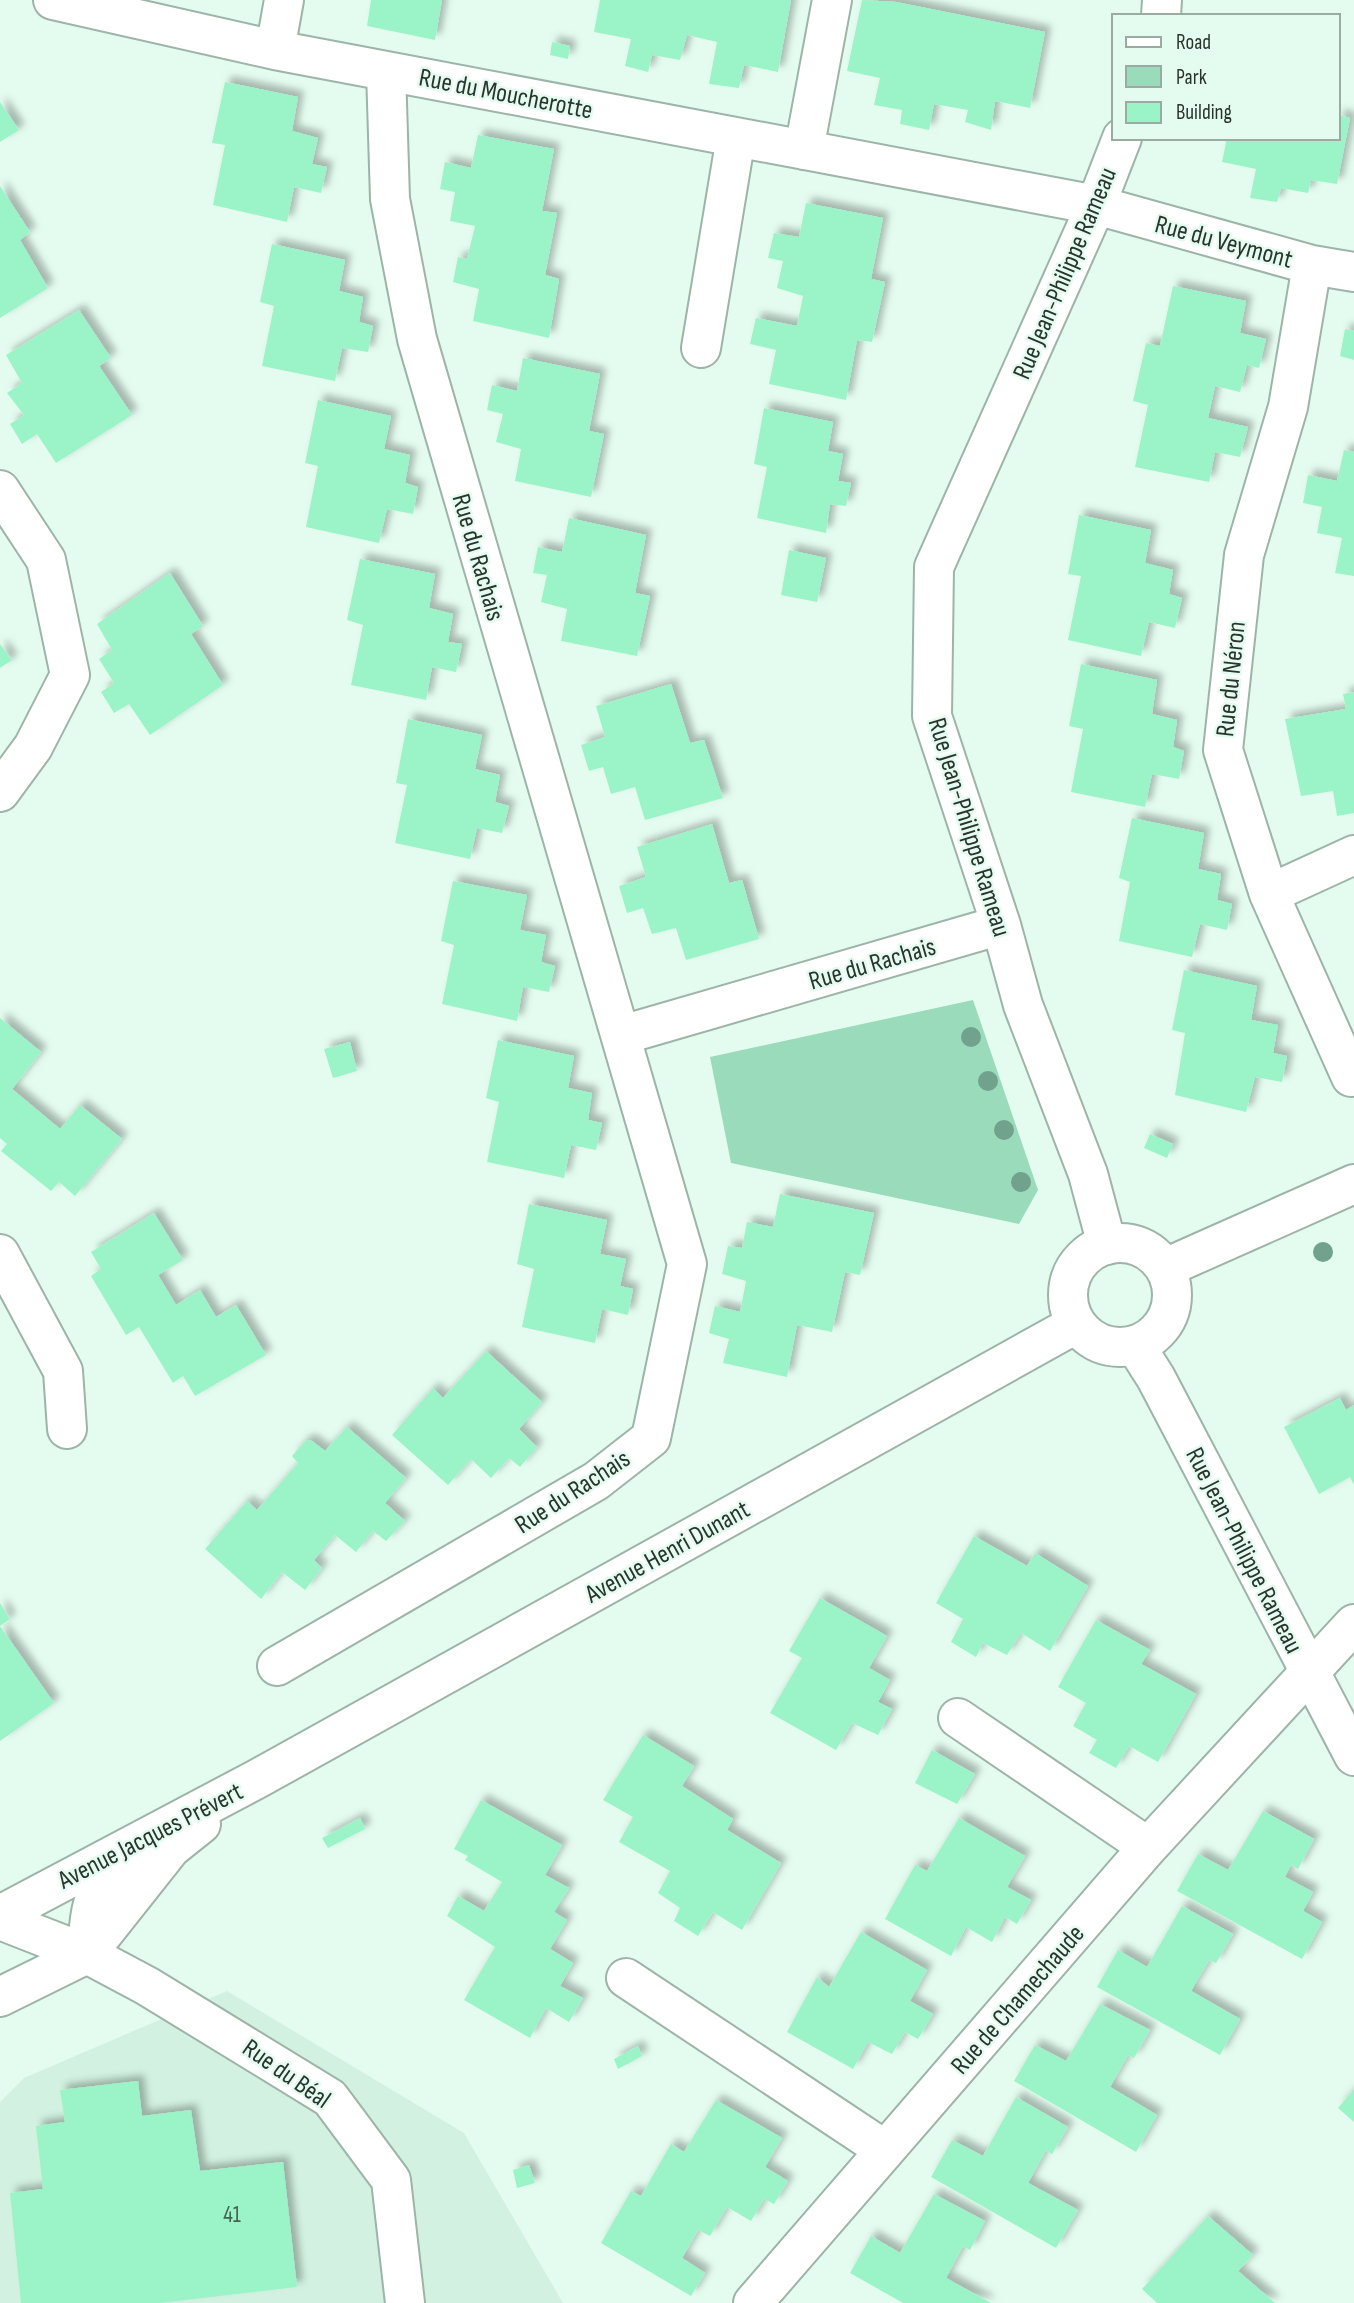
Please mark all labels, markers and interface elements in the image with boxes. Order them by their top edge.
legend [1112,14,1340,140]
text: Road [1176,30,1211,55]
street label: Rue du Moucherotte [416,62,595,127]
text: Park [1176,65,1207,90]
text: Building [1176,100,1232,125]
street label: Rue Jean-Philippe Rameau [1007,163,1124,384]
street label: Rue du Veymont [1151,209,1296,276]
street label: Rue du Rachais [445,490,510,625]
street label: Rue du Néron [1210,620,1253,738]
street label: Rue Jean-Philippe Rameau [921,714,1017,940]
street label: Rue du Rachais [805,932,940,997]
street label: Rue Jean-Philippe Rameau [1178,1443,1309,1659]
street label: Rue du Rachais [510,1444,636,1541]
street label: Avenue Henri Dunant [579,1494,755,1611]
street label: Avenue Jacques Prévert [52,1776,248,1897]
street label: Rue de Chamechaude [945,1919,1091,2081]
street label: Rue du Béal [236,2033,336,2116]
house number: 41 [223,2201,241,2229]

